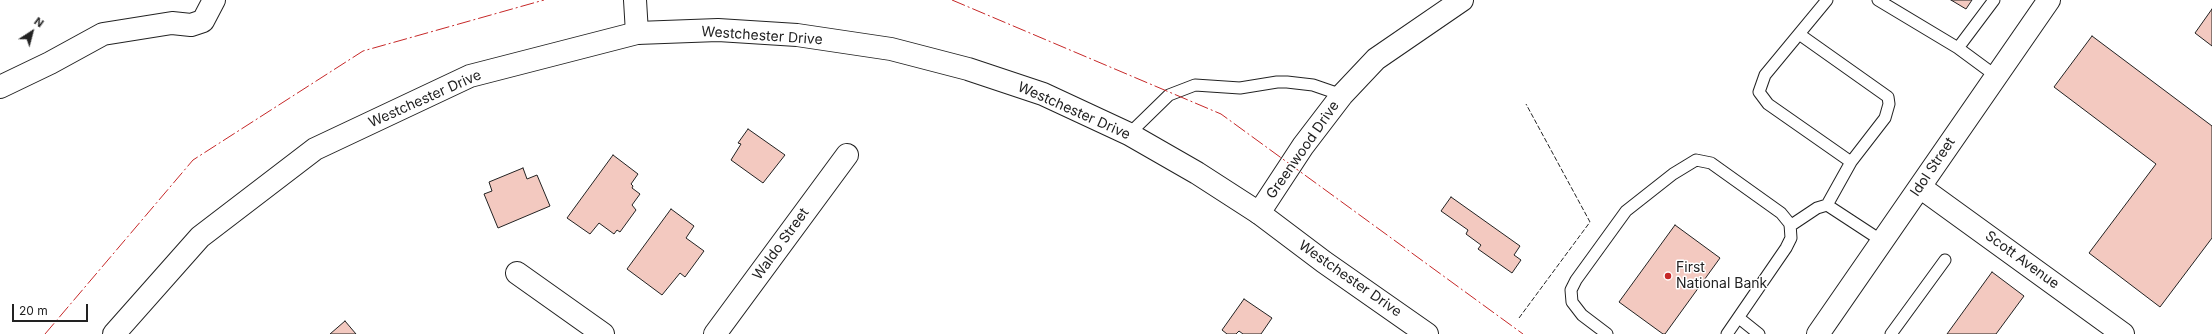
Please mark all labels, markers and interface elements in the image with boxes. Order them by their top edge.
north arrow [12,12,52,52]
text: N [32,14,47,30]
street label: Westchester Drive [701,23,823,49]
street label: Westchester Drive [366,67,484,131]
street label: Westchester Drive [1015,79,1133,143]
street label: Greenwood Drive [1263,98,1343,202]
street label: Idol Street [1907,134,1959,200]
street label: Waldo Street [749,205,813,283]
street label: Scott Avenue [1982,228,2062,292]
street label: Westchester Drive [1295,237,1405,321]
place label: First National Bank [1676,260,1767,292]
marker: First National Bank [1663,271,1673,281]
scale bar [14,296,90,322]
text: 20 m [19,303,48,318]

